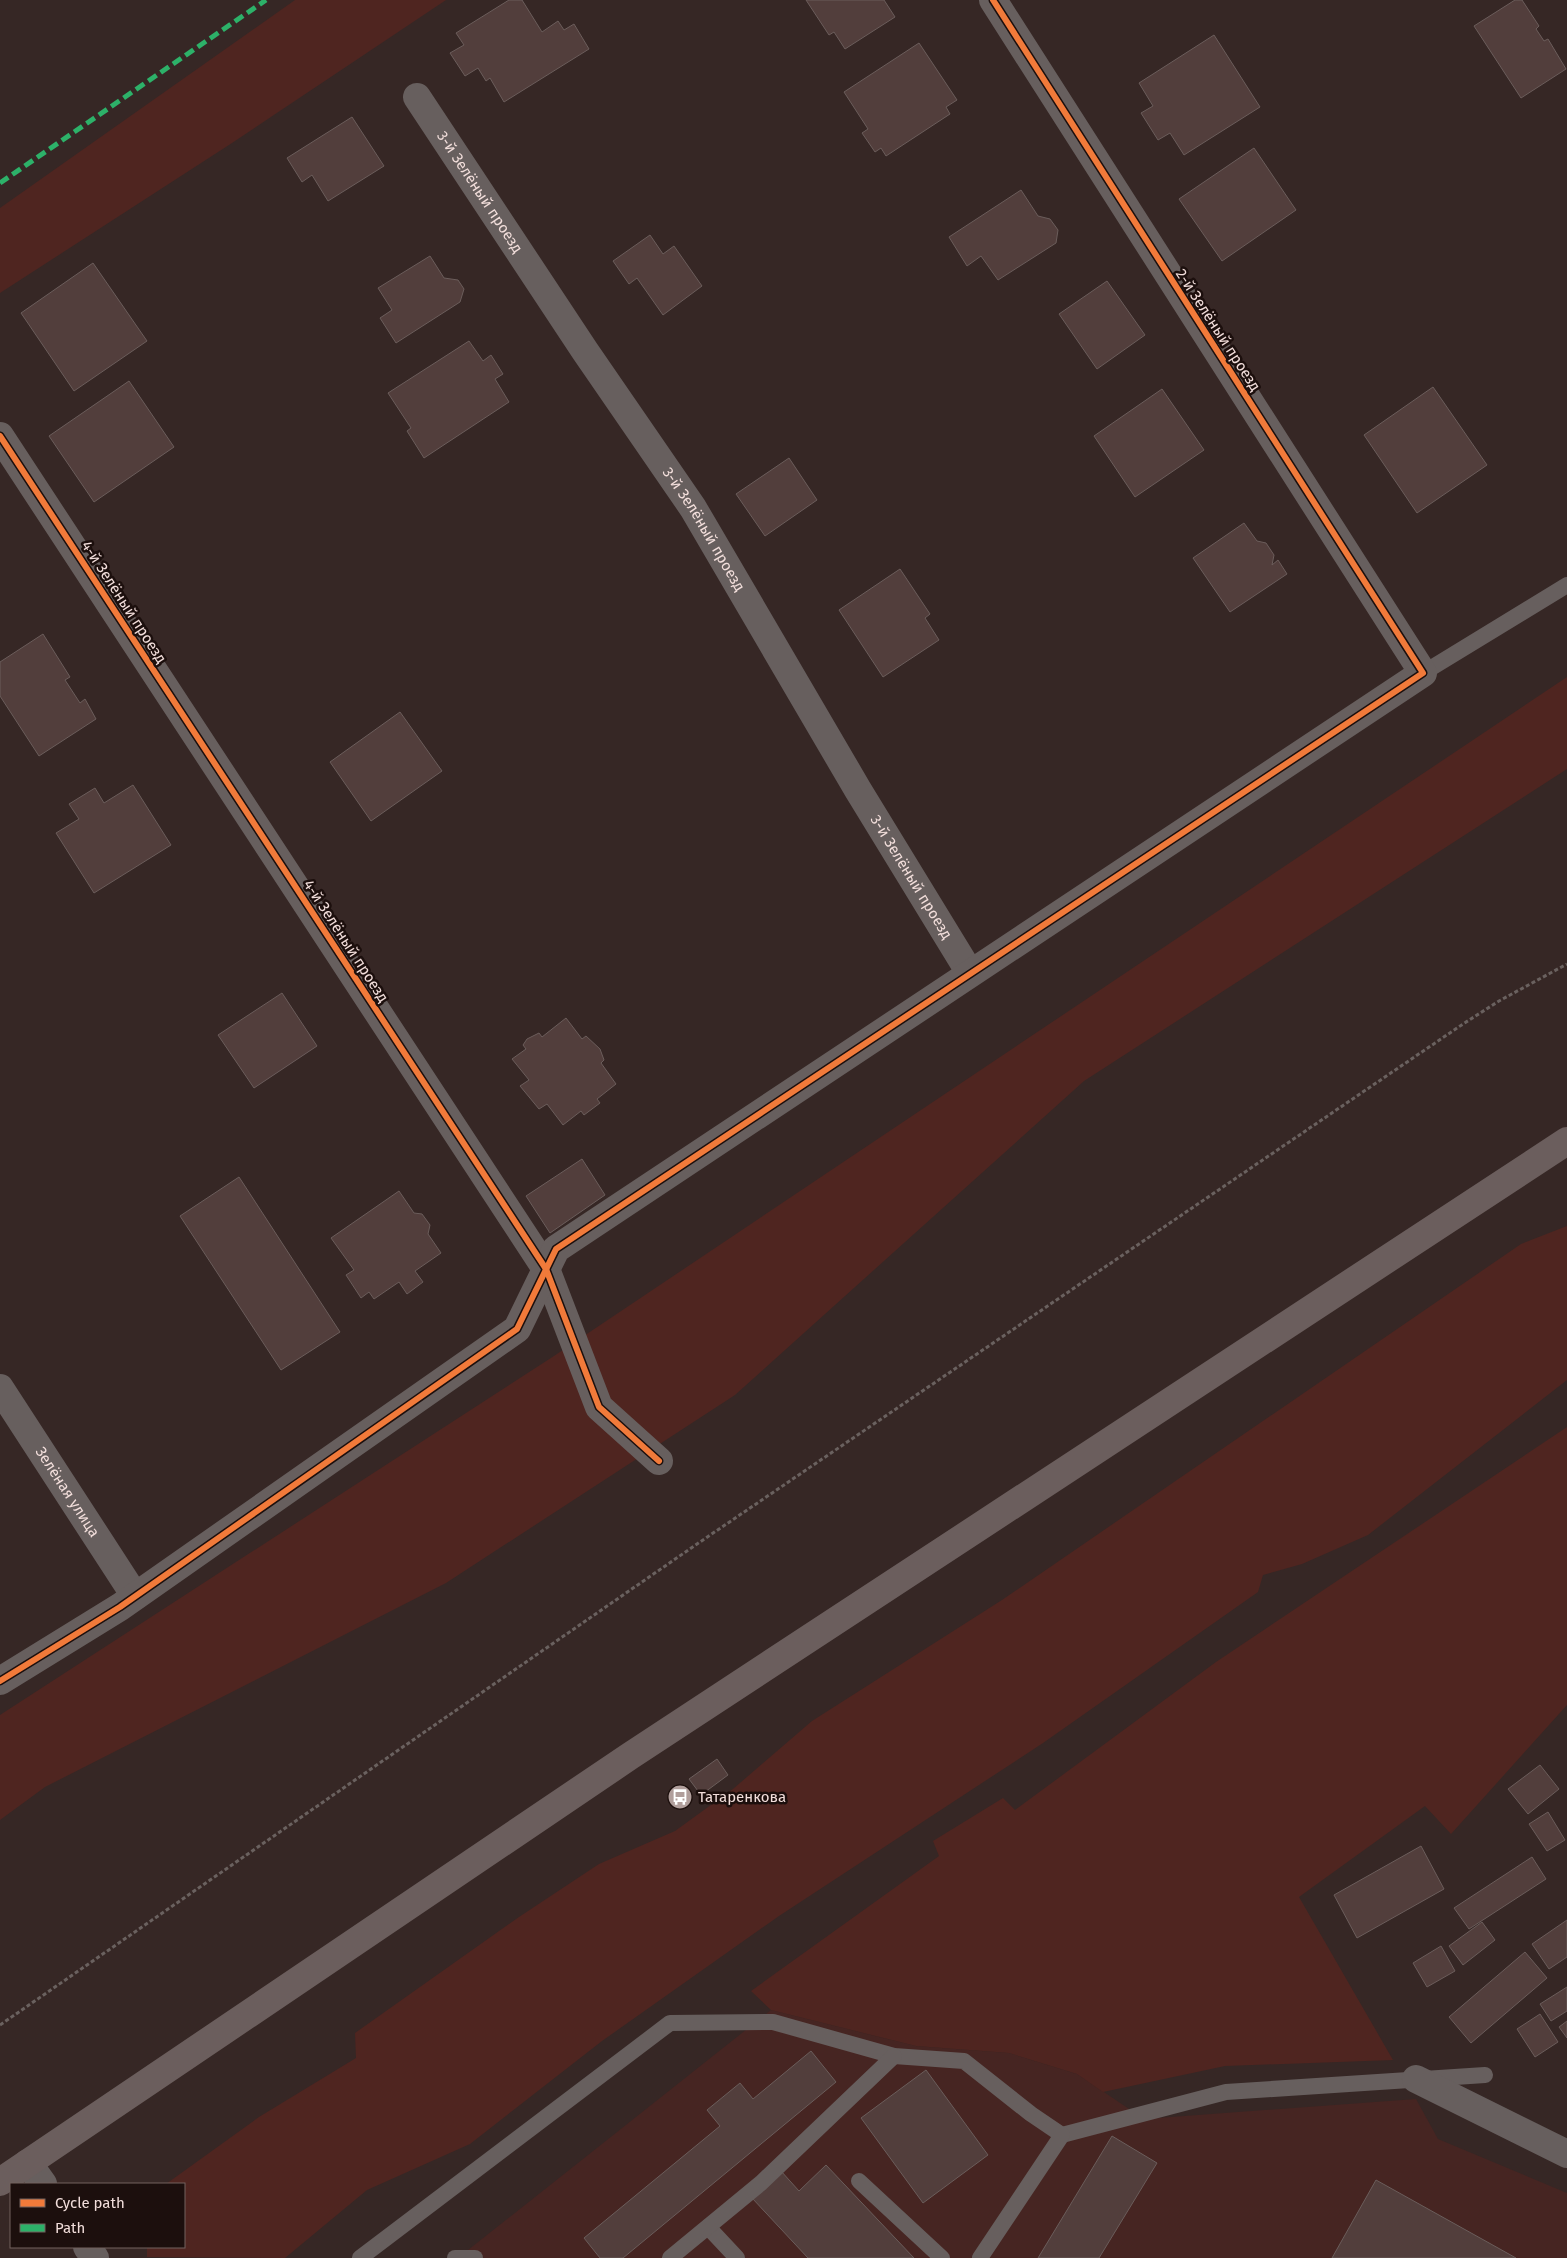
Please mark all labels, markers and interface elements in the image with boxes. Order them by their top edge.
street label: 3-й Зелёный проезд [433,128,527,256]
street label: 2-й Зелёный проезд [1172,266,1264,394]
street label: 3-й Зелёный проезд [659,464,749,595]
street label: 4-й Зелёный проезд [78,537,170,667]
street label: 3-й Зелёный проезд [867,812,956,943]
street label: 4-й Зелёный проезд [300,876,392,1006]
street label: Зелёная улица [32,1444,103,1540]
bus stop icon: Татаренкова [667,1784,693,1810]
place label: Татаренкова [698,1788,786,1806]
legend [10,2183,185,2248]
text: Cycle path [55,2194,125,2212]
text: Path [55,2219,85,2237]

